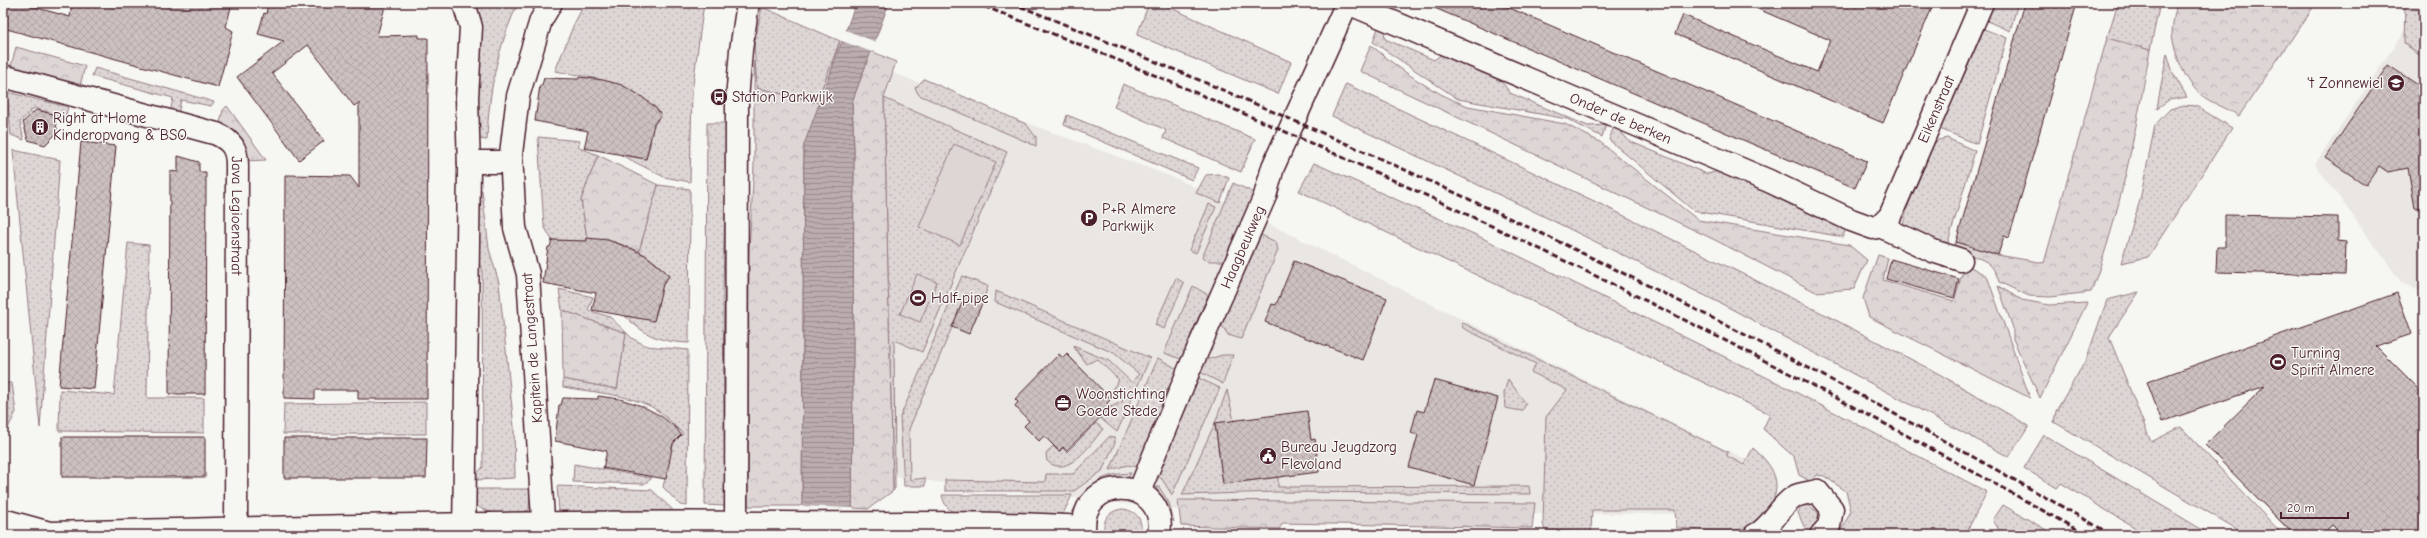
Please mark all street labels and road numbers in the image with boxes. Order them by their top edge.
street label: Eikenstraat [1914,72,1959,146]
street label: Onder de berken [1567,89,1674,148]
street label: Java Legioenstraat [227,155,246,276]
street label: Haagbeukweg [1217,203,1269,291]
street label: Kapitein de Langestraat [518,271,546,424]

